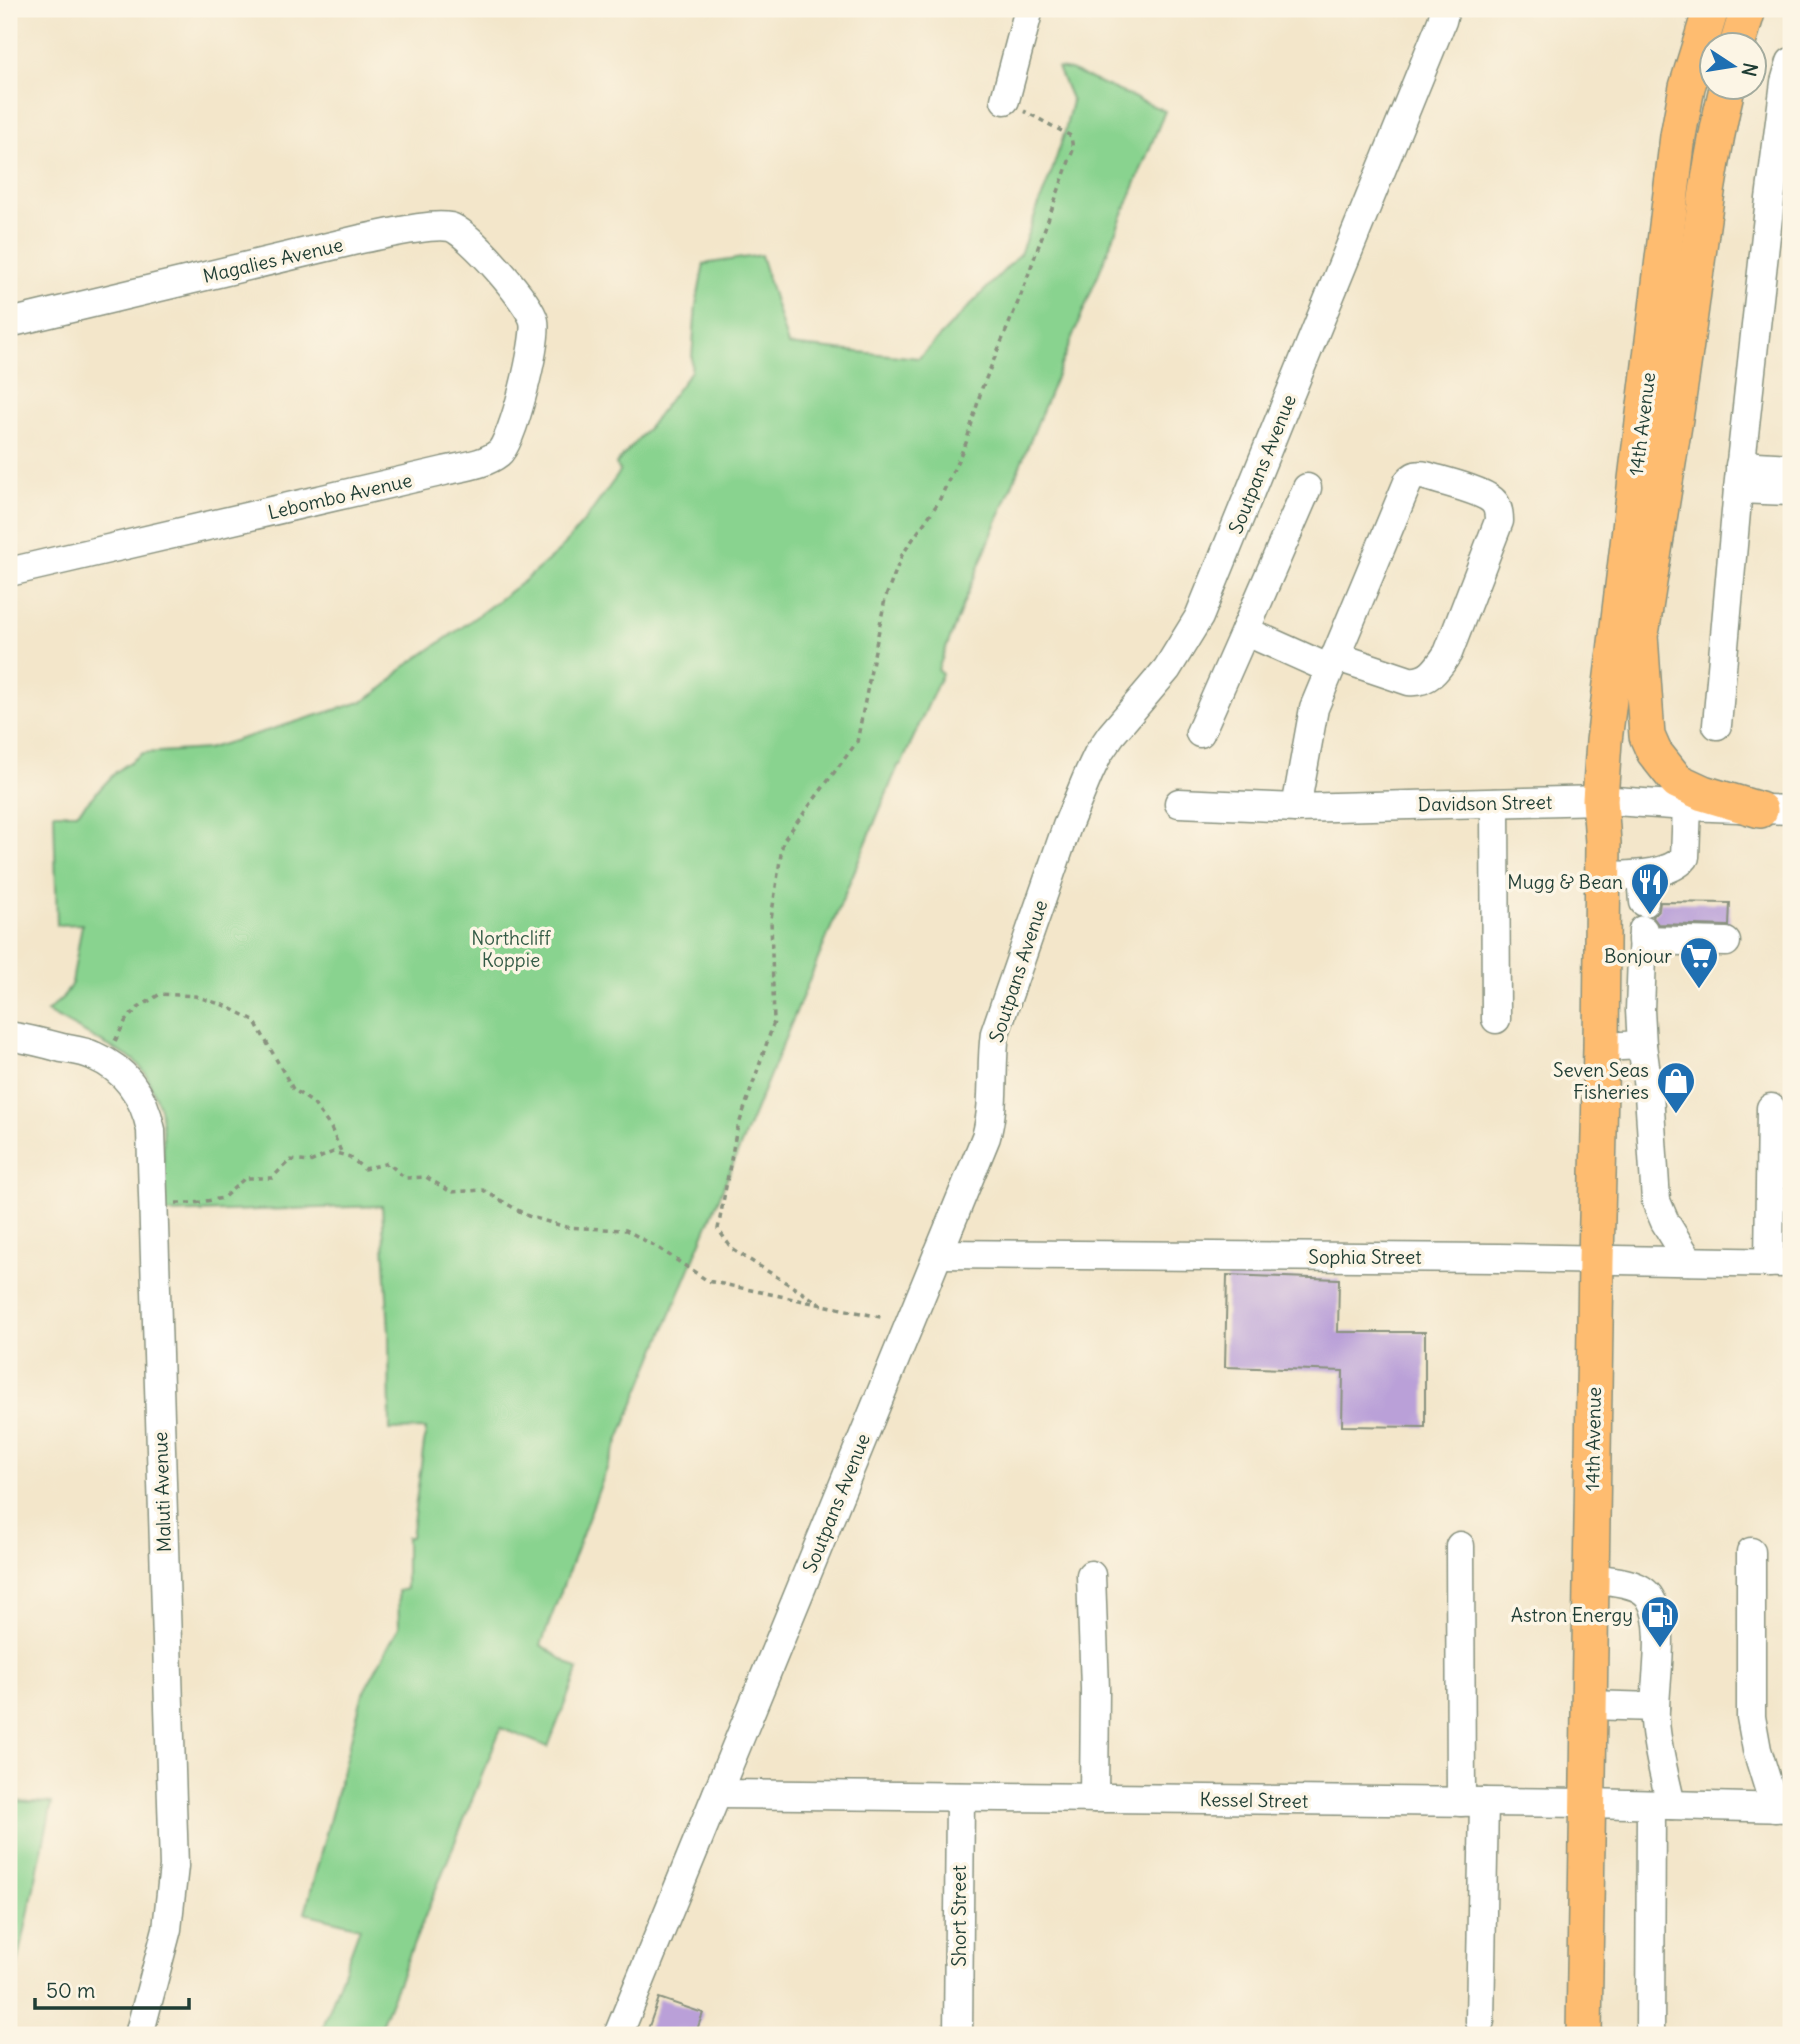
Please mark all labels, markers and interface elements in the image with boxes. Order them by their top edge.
north arrow [1699,32,1769,102]
text: N [1737,61,1763,78]
street label: Magalies Avenue [201,232,345,288]
street label: 14th Avenue [1624,371,1660,477]
street label: Soutpans Avenue [1223,391,1301,537]
street label: Lebombo Avenue [266,468,414,524]
street label: Davidson Street [1418,790,1552,816]
restaurant icon: Mugg & Bean [1629,861,1671,916]
place label: Mugg & Bean [1507,870,1623,894]
street label: Soutpans Avenue [984,897,1052,1045]
park label: Northcliff Koppie [471,926,551,972]
supermarket icon: Bonjour [1678,935,1720,990]
place label: Bonjour [1604,944,1672,968]
place label: Seven Seas Fisheries [1553,1058,1649,1104]
shop icon: Seven Seas Fisheries [1655,1060,1697,1115]
street label: Sophia Street [1308,1245,1422,1269]
street label: 14th Avenue [1580,1387,1606,1491]
street label: Soutpans Avenue [797,1430,875,1576]
street label: Maluti Avenue [148,1431,176,1553]
fuel station icon: Astron Energy [1639,1594,1681,1649]
place label: Astron Energy [1511,1603,1633,1627]
street label: Kessel Street [1200,1787,1308,1813]
street label: Short Street [947,1865,971,1967]
scale bar [35,1967,189,2011]
text: 50 m [46,1977,95,2004]

